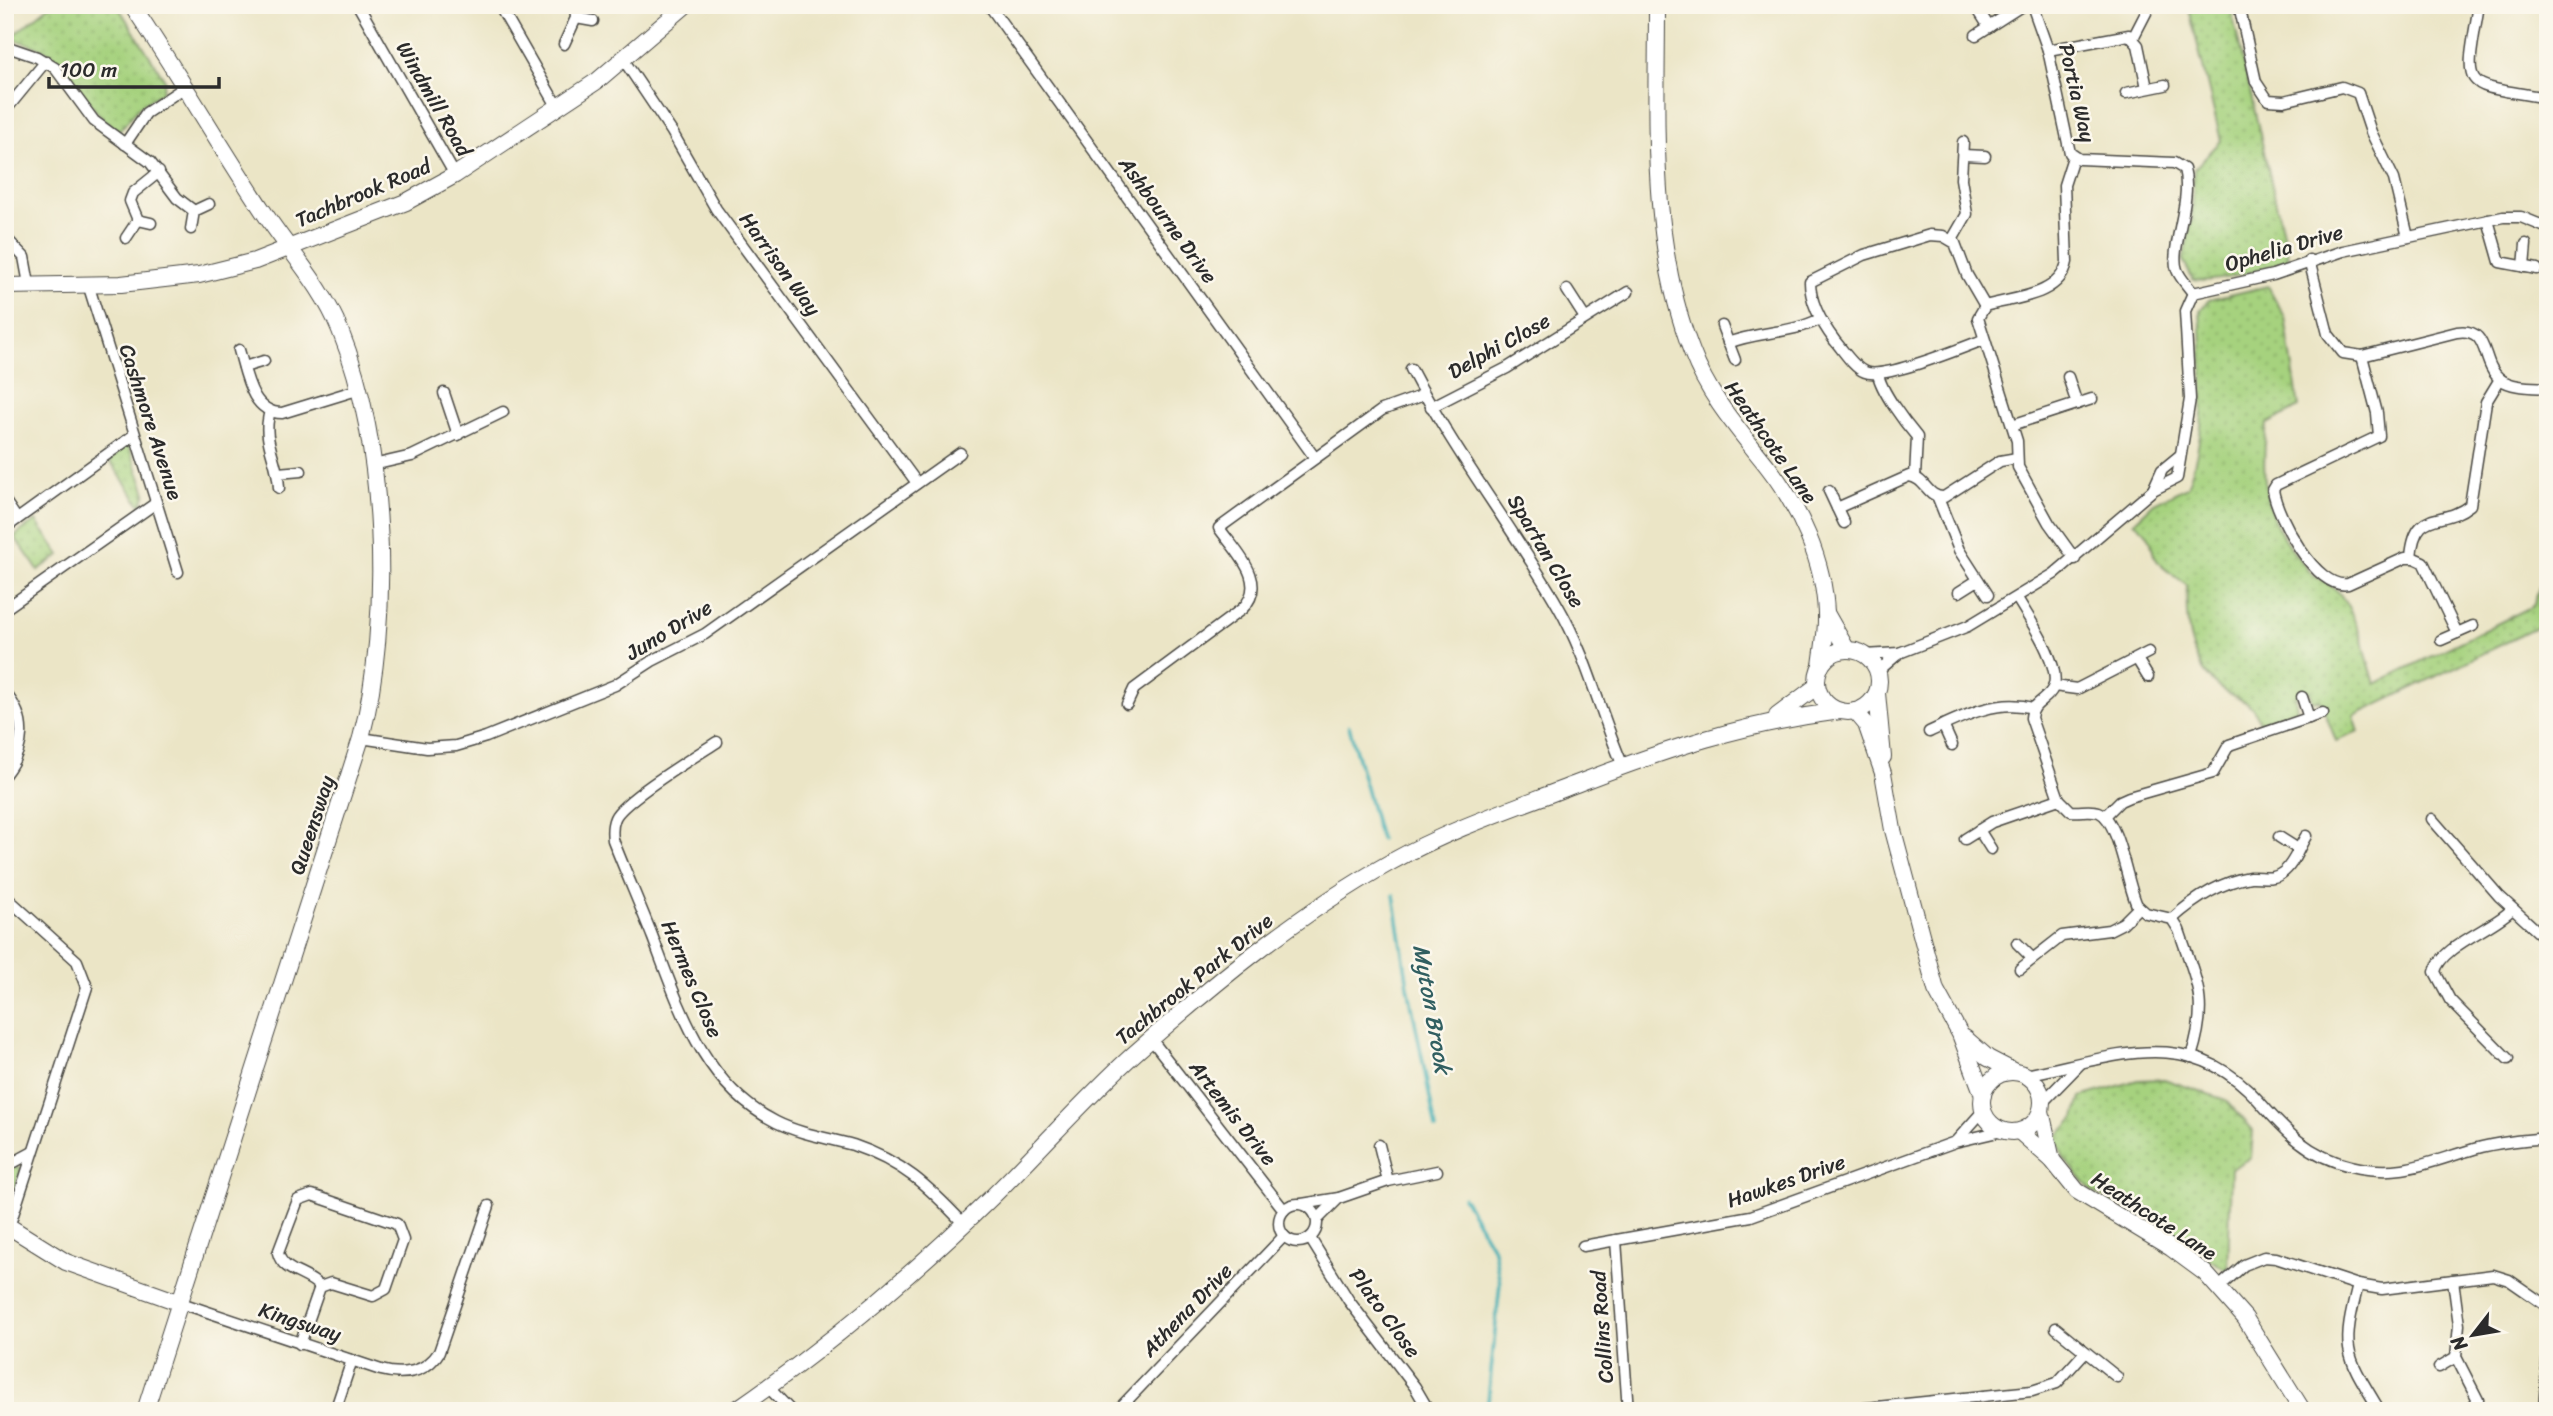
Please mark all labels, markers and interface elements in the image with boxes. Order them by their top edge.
street label: Windmill Road [385,34,484,166]
street label: Portia Way [2047,40,2107,146]
scale bar [49,46,219,90]
text: 100 m [60,51,117,89]
street label: Tachbrook Road [289,147,439,239]
street label: Ashbourne Drive [1108,147,1228,292]
street label: Harrison Way [729,204,831,325]
street label: Ophelia Drive [2220,213,2348,283]
street label: Delphi Close [1441,302,1558,390]
street label: Cashmore Avenue [108,339,194,505]
street label: Heathcote Lane [1714,372,1828,512]
street label: Spartan Close [1497,486,1595,616]
street label: Juno Drive [617,589,720,672]
street label: Queensway [278,770,346,880]
street label: Tachbrook Park Drive [1106,903,1282,1055]
street label: Hermes Close [650,914,734,1044]
water label: Myton Brook [1400,941,1464,1079]
street label: Artemis Drive [1178,1051,1287,1175]
street label: Hawkes Drive [1721,1143,1851,1219]
street label: Heathcote Lane [2083,1161,2225,1271]
street label: Athena Drive [1131,1254,1242,1367]
street label: Plato Close [1339,1260,1431,1367]
street label: Collins Road [1579,1267,1625,1385]
street label: Kingsway [254,1291,346,1353]
north arrow [2438,1300,2508,1370]
text: N [2441,1329,2477,1358]

